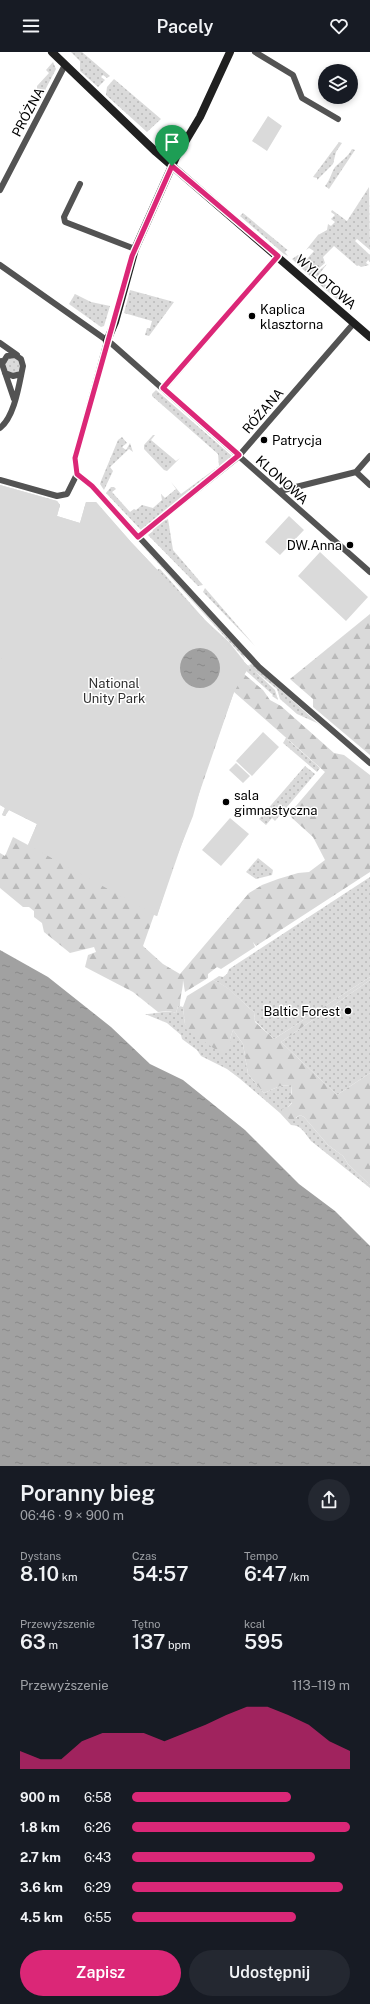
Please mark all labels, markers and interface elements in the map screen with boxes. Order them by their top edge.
icon: menu [20,15,42,37]
icon: heart [328,15,350,37]
text: Pacely [157,16,213,37]
map controls [318,64,358,104]
button: layers [318,64,358,104]
street label: PRÓŻNA [8,84,47,139]
pin [155,125,189,166]
icon: arrive [161,131,183,153]
street label: WYLOTOWA [293,252,359,312]
place label: Kaplica klasztorna [260,302,323,332]
marker: Kaplica klasztorna [247,311,257,321]
street label: RÓŻANA [239,385,287,436]
place label: Patrycja [272,433,322,448]
marker: Patrycja [259,435,269,445]
street label: KLONOWA [253,453,311,507]
place label: DW.Anna [287,538,342,553]
marker: DW.Anna [345,540,355,550]
park label: National Unity Park [83,676,145,706]
place label: sala gimnastyczna [234,788,317,818]
marker: sala gimnastyczna [221,797,231,807]
place label: Baltic Forest [264,1004,340,1019]
marker: Baltic Forest [343,1006,353,1016]
button: share [308,1479,350,1521]
text: Poranny bieg [20,1480,155,1506]
text: 06:46 · 9 × 900 m [20,1508,124,1523]
text: Dystans [20,1550,61,1562]
text: Czas [132,1550,157,1562]
text: Tempo [244,1550,278,1562]
text: 8.10 [20,1562,59,1586]
text: 54:57 [132,1562,189,1586]
text: 6:47 [244,1562,287,1586]
text: km [59,1571,78,1583]
text: /km [287,1571,309,1583]
text: Przewyższenie [20,1618,95,1630]
text: Tętno [132,1618,161,1630]
text: kcal [244,1618,265,1630]
text: 63 [20,1630,46,1654]
text: 137 [132,1630,165,1654]
text: 595 [244,1630,283,1654]
text: m [46,1639,58,1651]
text: bpm [165,1639,191,1651]
text: Przewyższenie [20,1678,109,1693]
text: 113–119 m [292,1678,350,1693]
text: 900 m [20,1790,60,1805]
text: 6:58 [84,1790,112,1805]
text: 1.8 km [20,1820,60,1835]
text: 6:26 [84,1820,111,1835]
text: 2.7 km [20,1850,61,1865]
text: 6:43 [84,1850,111,1865]
text: 3.6 km [20,1880,63,1895]
text: 6:29 [84,1880,111,1895]
text: 4.5 km [20,1910,63,1925]
text: 6:55 [84,1910,112,1925]
button: Zapisz [20,1950,181,1996]
button: Udostępnij [189,1950,350,1996]

